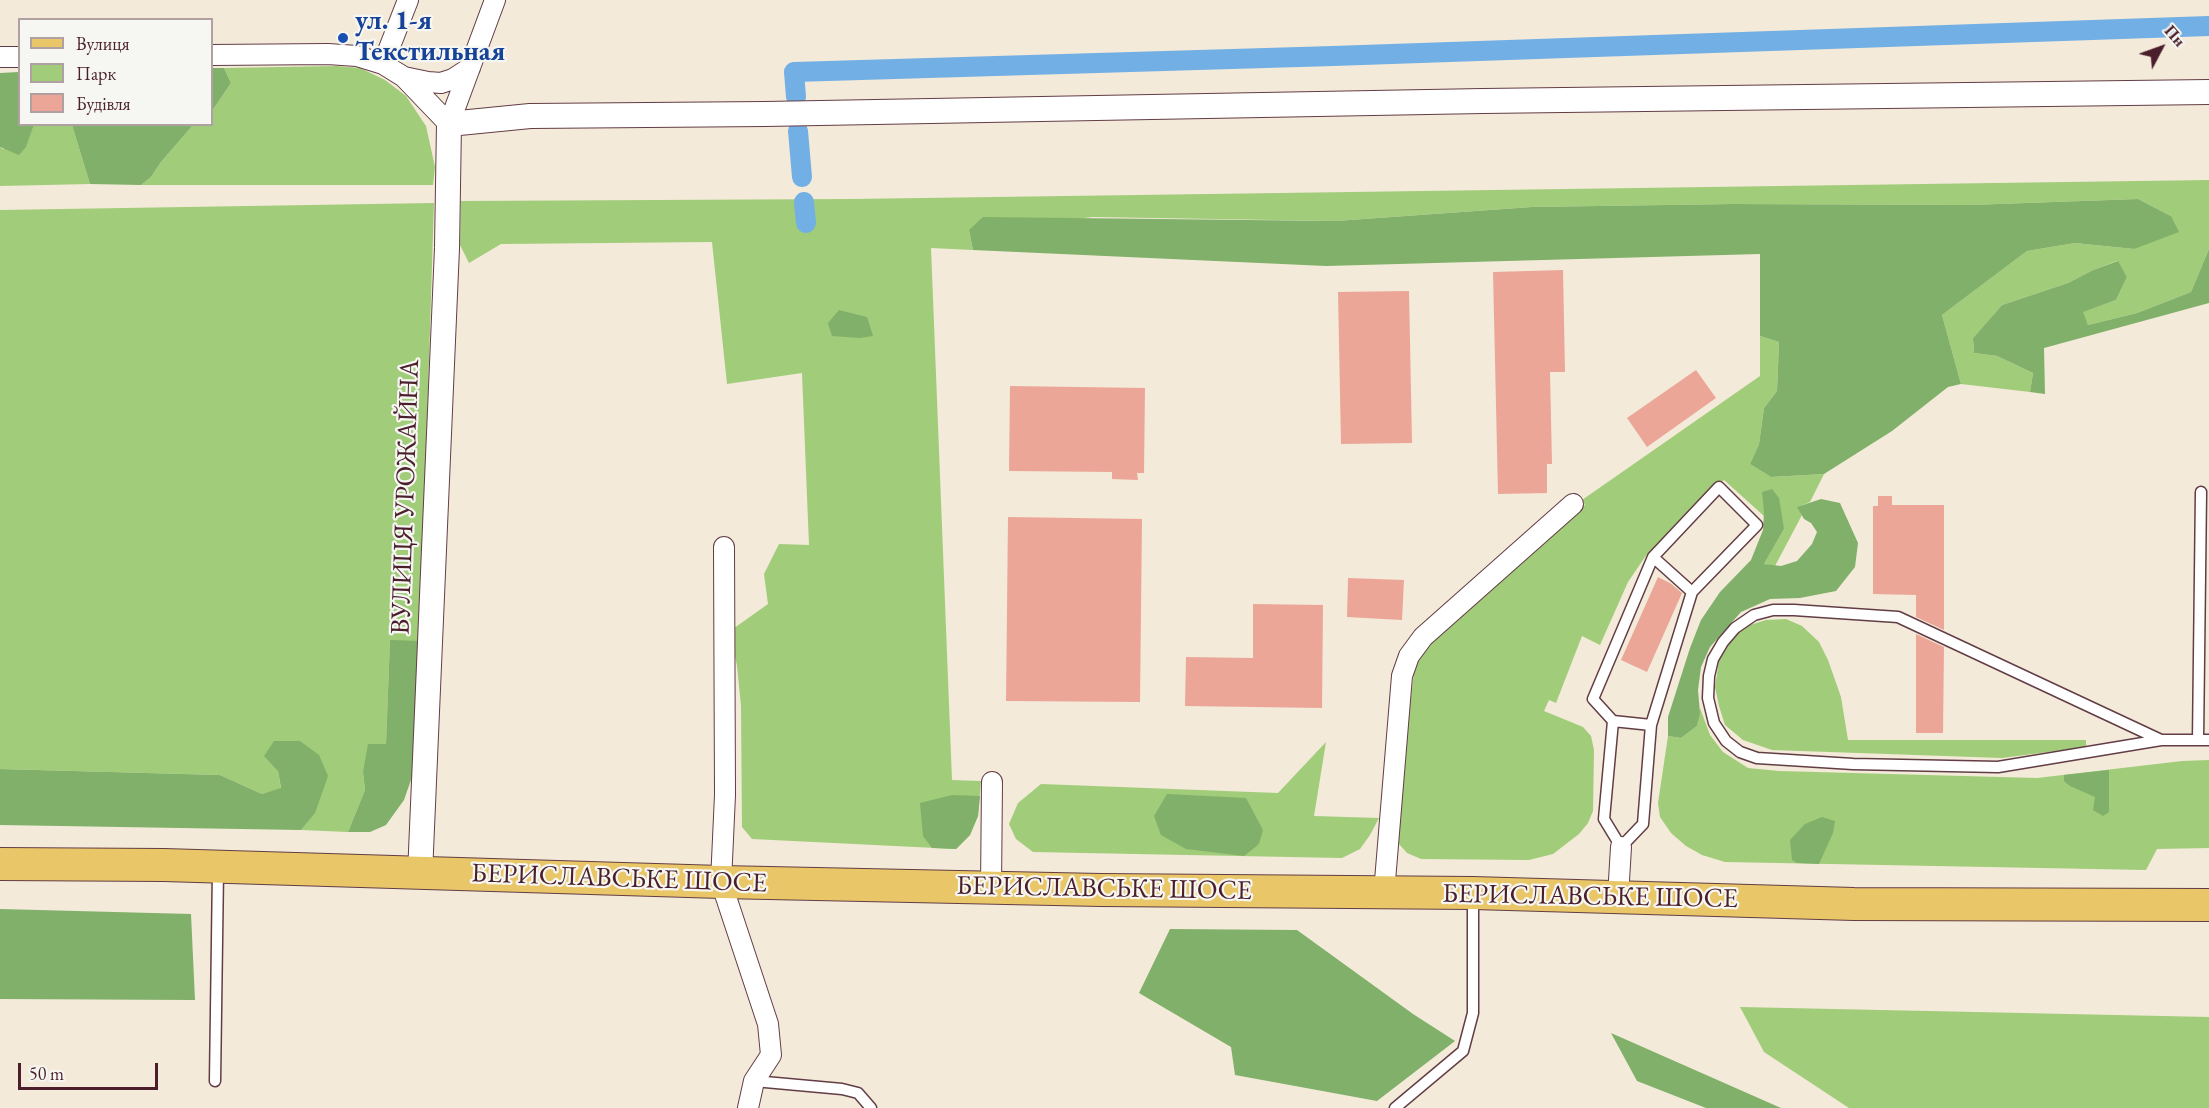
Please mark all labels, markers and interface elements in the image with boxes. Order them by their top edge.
place label: ул. 1-я Текстильная [355,6,505,69]
legend [18,18,213,126]
north arrow [2131,18,2191,78]
text: Пн [2160,21,2190,51]
marker: ул. 1-я Текстильная [336,31,350,45]
text: Вулиця [76,32,129,55]
text: Парк [76,62,116,85]
text: Будівля [76,92,131,115]
street label: ВУЛИЦЯ УРОЖАЙНА [385,359,427,635]
street label: БЕРИСЛАВСЬКЕ ШОСЕ [471,858,767,900]
street label: БЕРИСЛАВСЬКЕ ШОСЕ [956,870,1252,908]
street label: БЕРИСЛАВСЬКЕ ШОСЕ [1442,878,1738,916]
scale bar [21,1051,160,1089]
text: 50 m [29,1062,64,1085]

